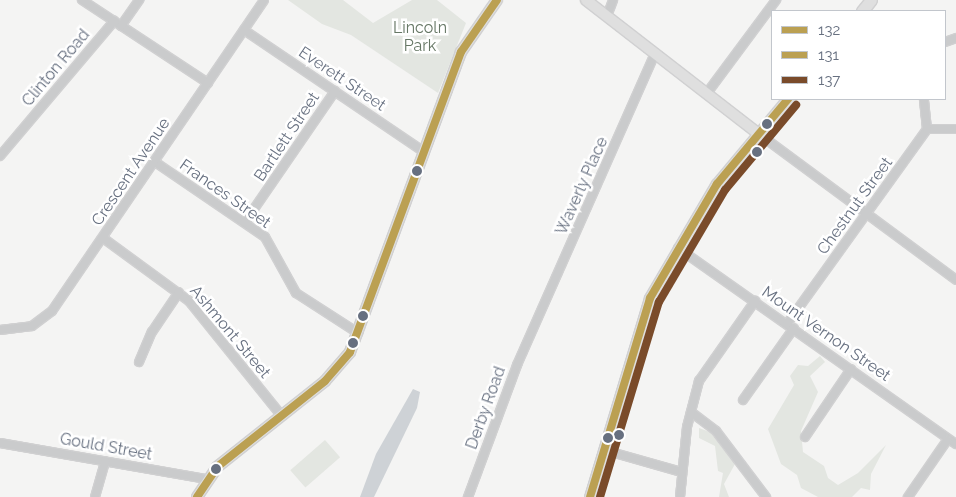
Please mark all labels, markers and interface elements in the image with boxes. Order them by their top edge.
legend [771,10,946,100]
park label: Lincoln Park [393,18,447,56]
text: 132 [818,21,840,39]
street label: Clinton Road [18,26,94,110]
street label: Everett Street [295,43,389,115]
text: 131 [818,46,839,64]
text: 137 [818,71,840,89]
street label: Bartlett Street [250,89,324,185]
street label: Crescent Avenue [88,114,174,230]
unlabelled marker [762,119,772,129]
street label: Waverly Place [552,134,612,238]
unlabelled marker [752,147,762,157]
street label: Chestnut Street [813,154,897,258]
street label: Frances Street [176,156,274,232]
unlabelled marker [412,166,422,176]
street label: Ashmont Street [186,282,274,382]
street label: Mount Vernon Street [758,282,894,386]
unlabelled marker [358,311,368,321]
unlabelled marker [348,338,358,348]
street label: Derby Road [462,364,510,452]
street label: Gould Street [58,429,154,465]
unlabelled marker [614,430,624,440]
unlabelled marker [603,433,613,443]
unlabelled marker [211,464,221,474]

